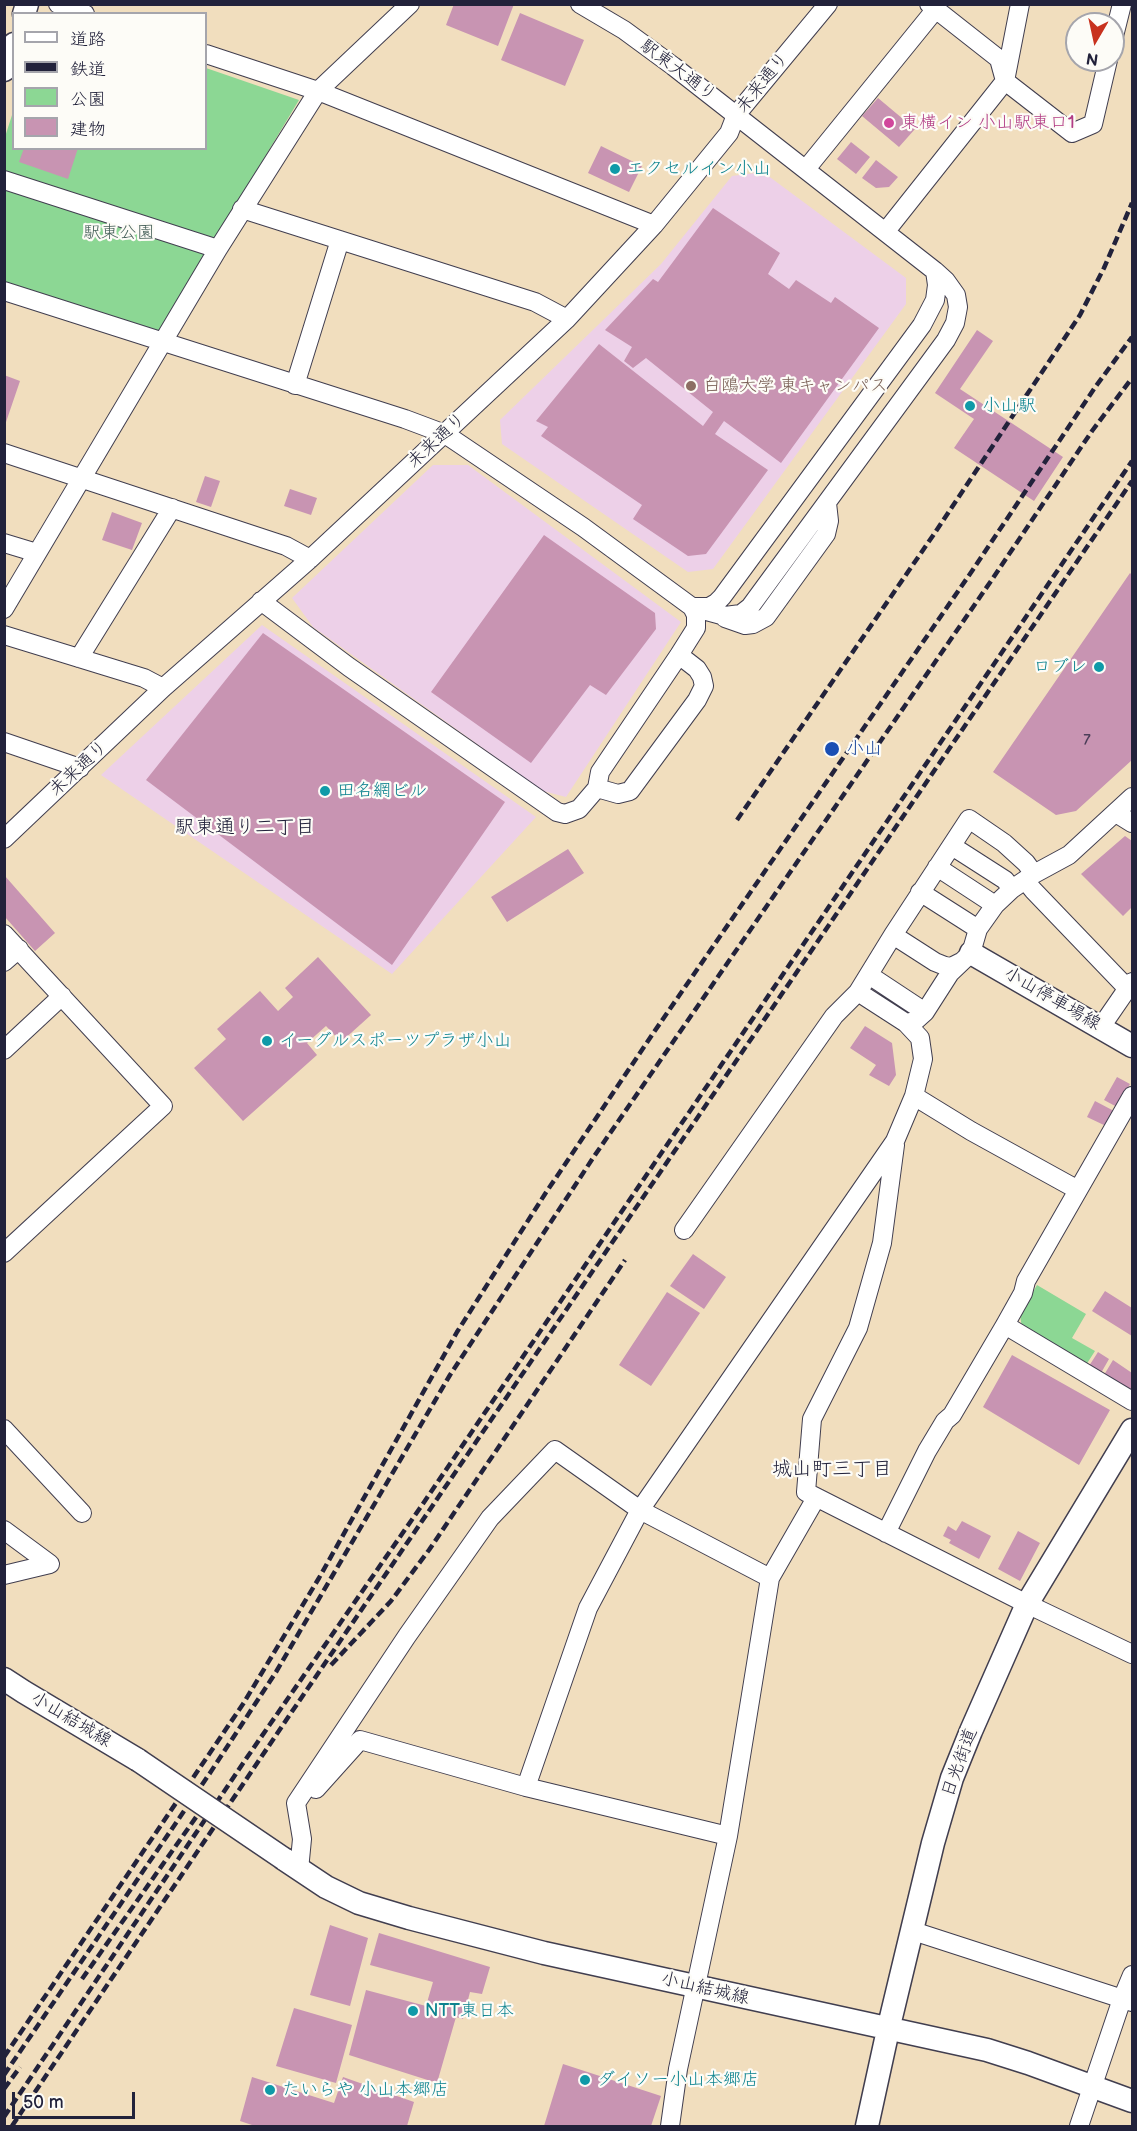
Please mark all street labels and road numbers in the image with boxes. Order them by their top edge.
street label: 駅東大通り [636,35,720,107]
street label: 未来通り [732,48,794,118]
street label: 未来通り [403,409,471,473]
street label: 未来通り [45,737,113,801]
street label: 小山停車場線 [1000,963,1104,1035]
street label: 小山結城線 [27,1688,115,1752]
street label: 日光街道 [938,1725,982,1801]
street label: 小山結城線 [659,1968,751,2010]

